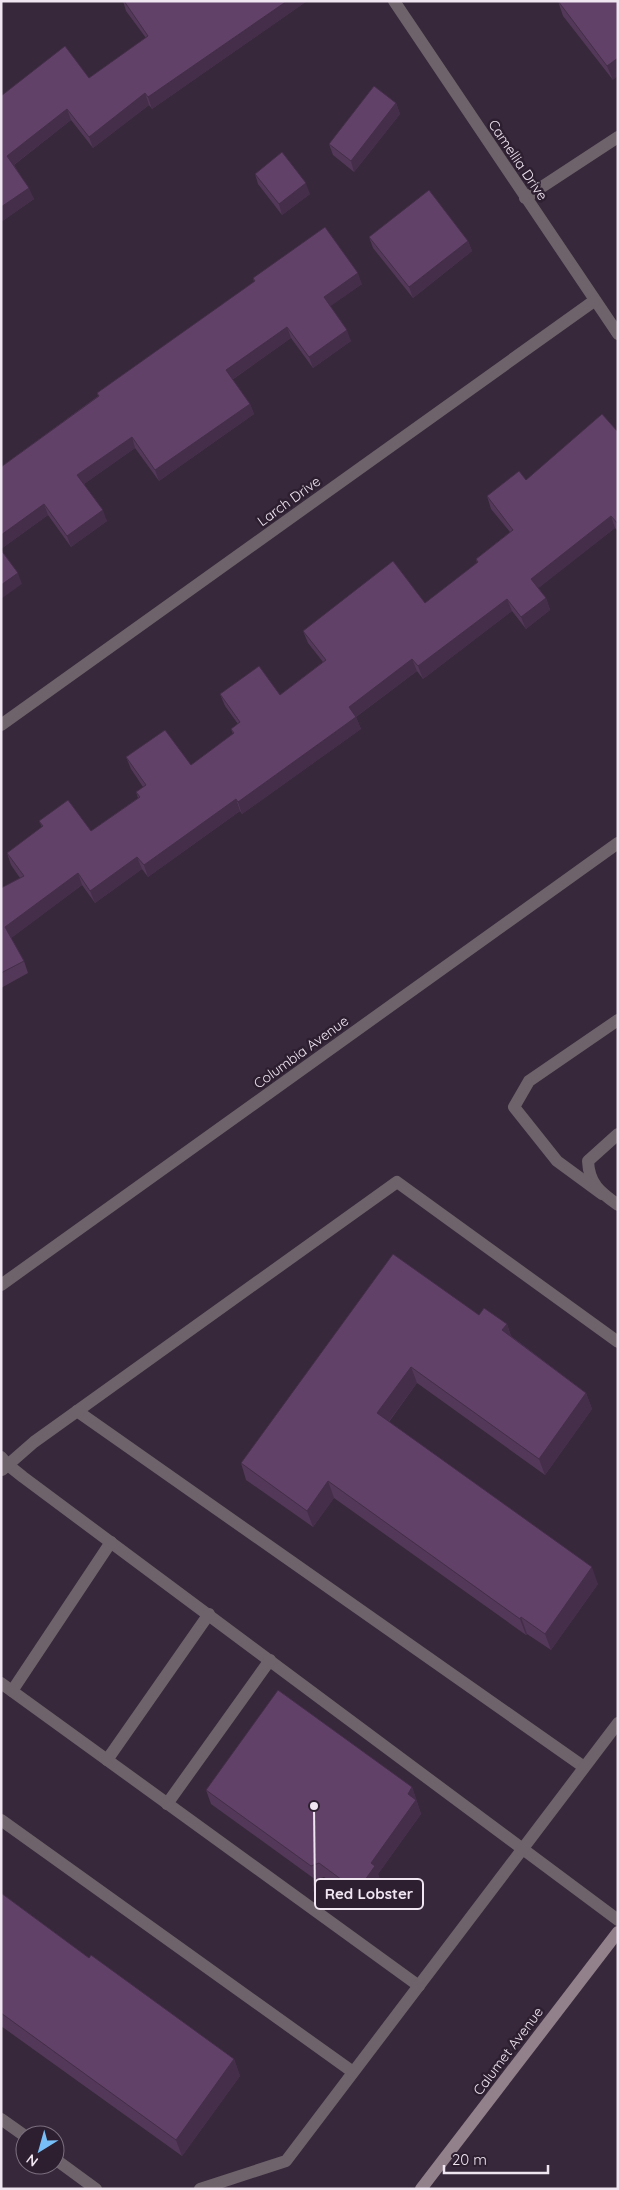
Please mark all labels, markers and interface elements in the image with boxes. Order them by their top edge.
street label: Camellia Drive [484,116,552,204]
street label: Larch Drive [254,472,324,530]
street label: Columbia Avenue [250,1011,352,1093]
callout: Red Lobster [315,1879,423,1909]
text: Red Lobster [325,1884,414,1903]
street label: Calumet Avenue [469,2003,547,2099]
north arrow [15,2125,65,2175]
scale bar [444,2142,548,2174]
text: N [23,2150,42,2171]
text: 20 m [452,2150,487,2169]

